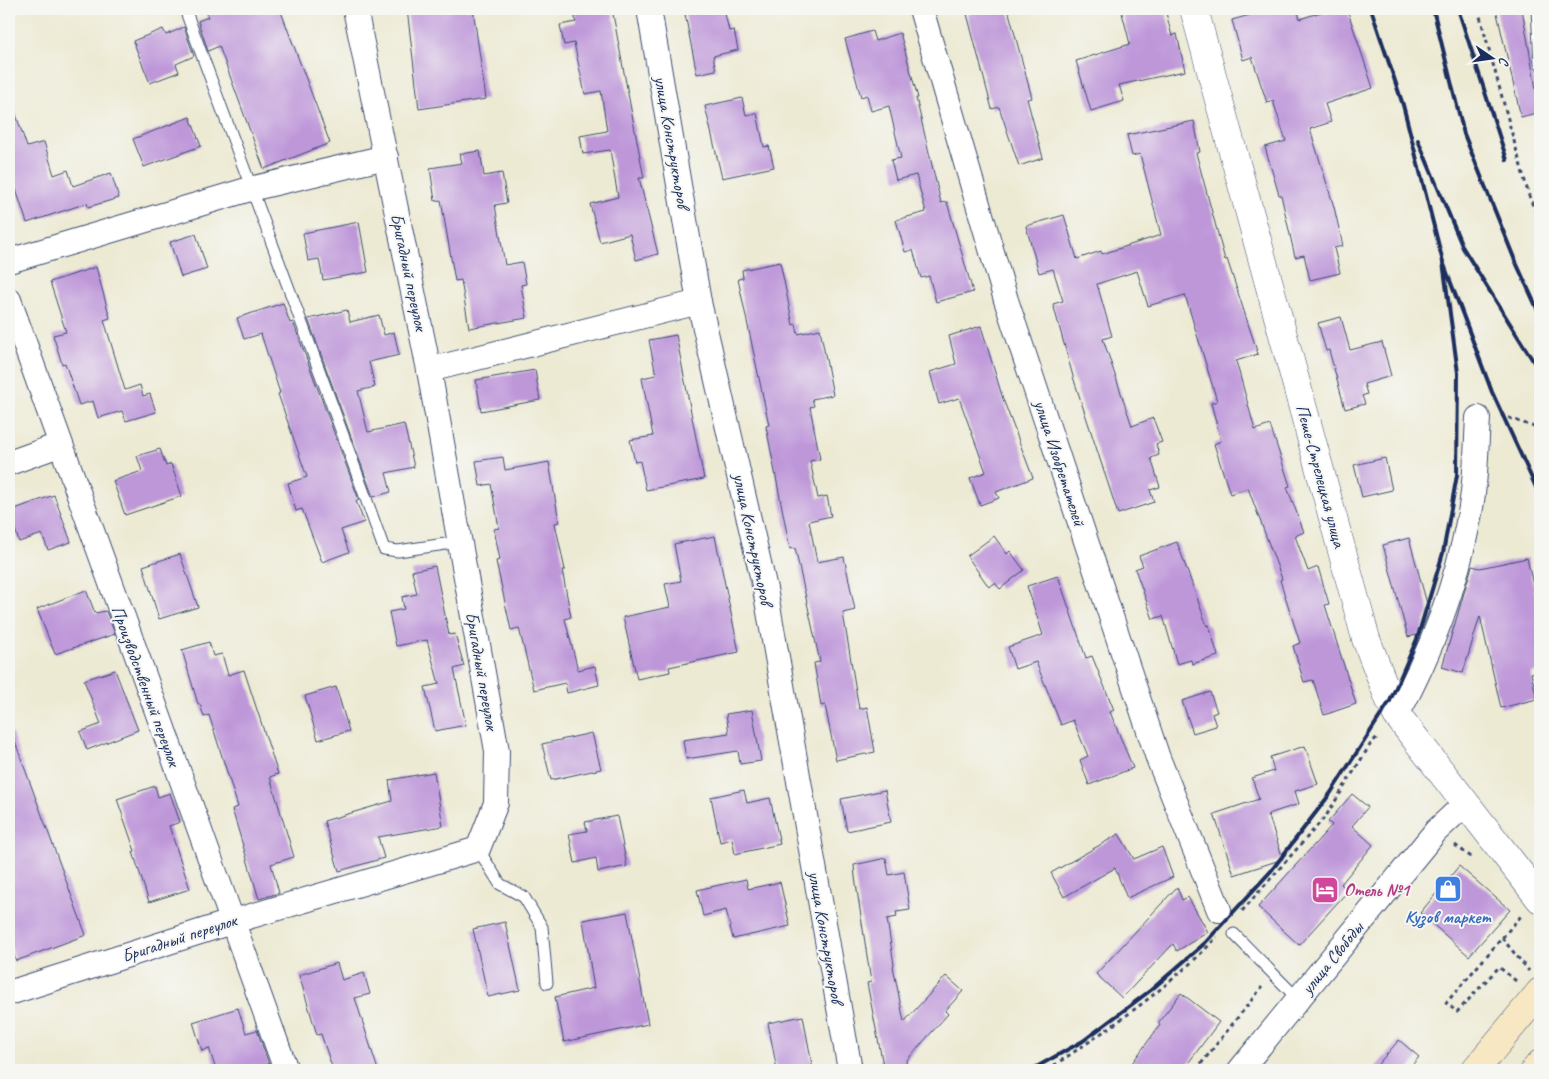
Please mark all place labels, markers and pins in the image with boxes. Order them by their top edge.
shop icon: Кузов маркет [1433,874,1463,904]
hotel icon: Отель №1 [1310,875,1340,905]
place label: Отель №1 [1344,879,1411,901]
place label: Кузов маркет [1405,906,1492,929]

